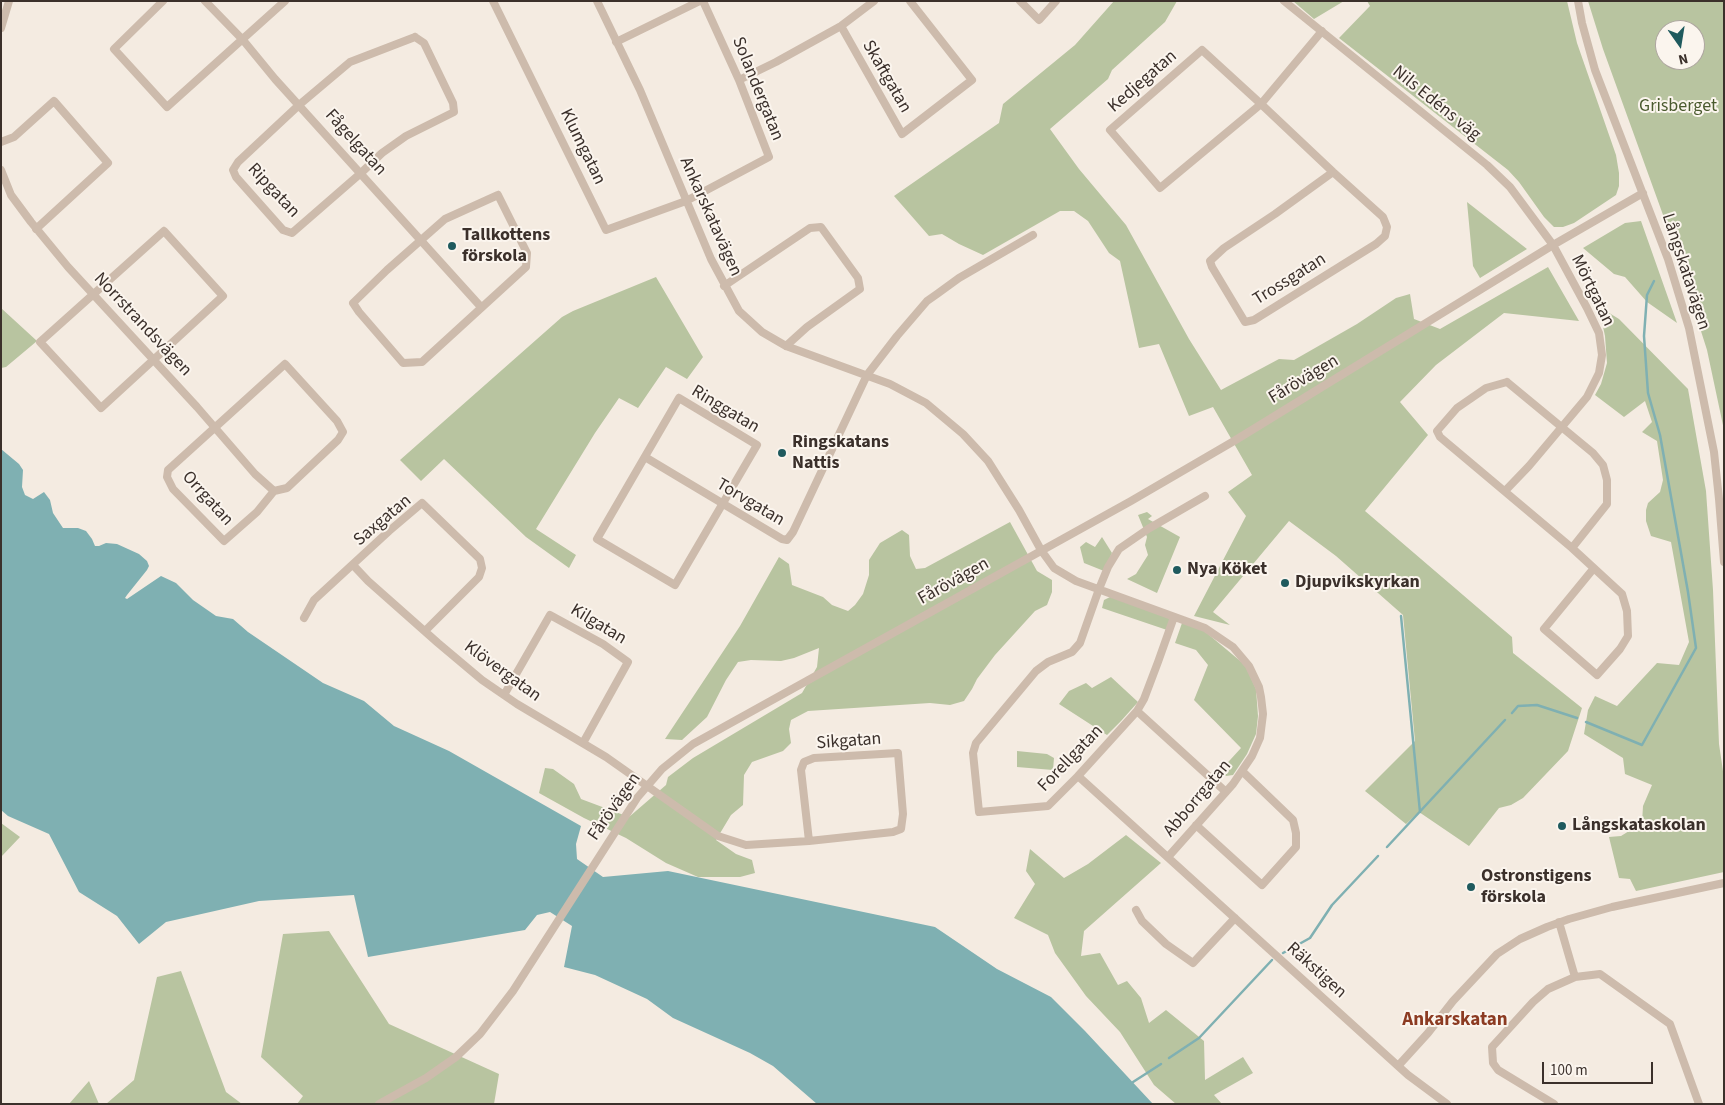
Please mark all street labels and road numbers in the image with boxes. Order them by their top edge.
street label: Solandergatan [726,34,788,144]
street label: Skaftgatan [857,37,915,117]
street label: Kedjegatan [1104,46,1182,118]
street label: Nils Edéns väg [1388,62,1484,146]
street label: Fågelgatan [320,105,390,181]
street label: Klumgatan [554,105,610,189]
street label: Ankarskatavägen [674,154,746,280]
street label: Ripgatan [242,159,304,223]
street label: Långskatavägen [1656,211,1714,333]
street label: Trossgatan [1250,249,1330,311]
street label: Mörtgatan [1565,252,1619,330]
street label: Norrstrandsvägen [88,269,196,381]
street label: Fårövägen [1265,351,1343,409]
street label: Ringgatan [687,381,763,439]
street label: Orrgatan [177,467,237,531]
street label: Torvgatan [712,474,788,532]
street label: Saxgatan [350,491,416,551]
street label: Fårövägen [915,554,993,610]
street label: Kilgatan [566,600,630,650]
street label: Klövergatan [459,637,545,707]
street label: Forellgatan [1034,721,1108,797]
street label: Sikgatan [816,729,882,755]
street label: Abborrgatan [1160,756,1236,842]
street label: Fårövägen [584,769,646,845]
street label: Räkstigen [1281,938,1351,1004]

